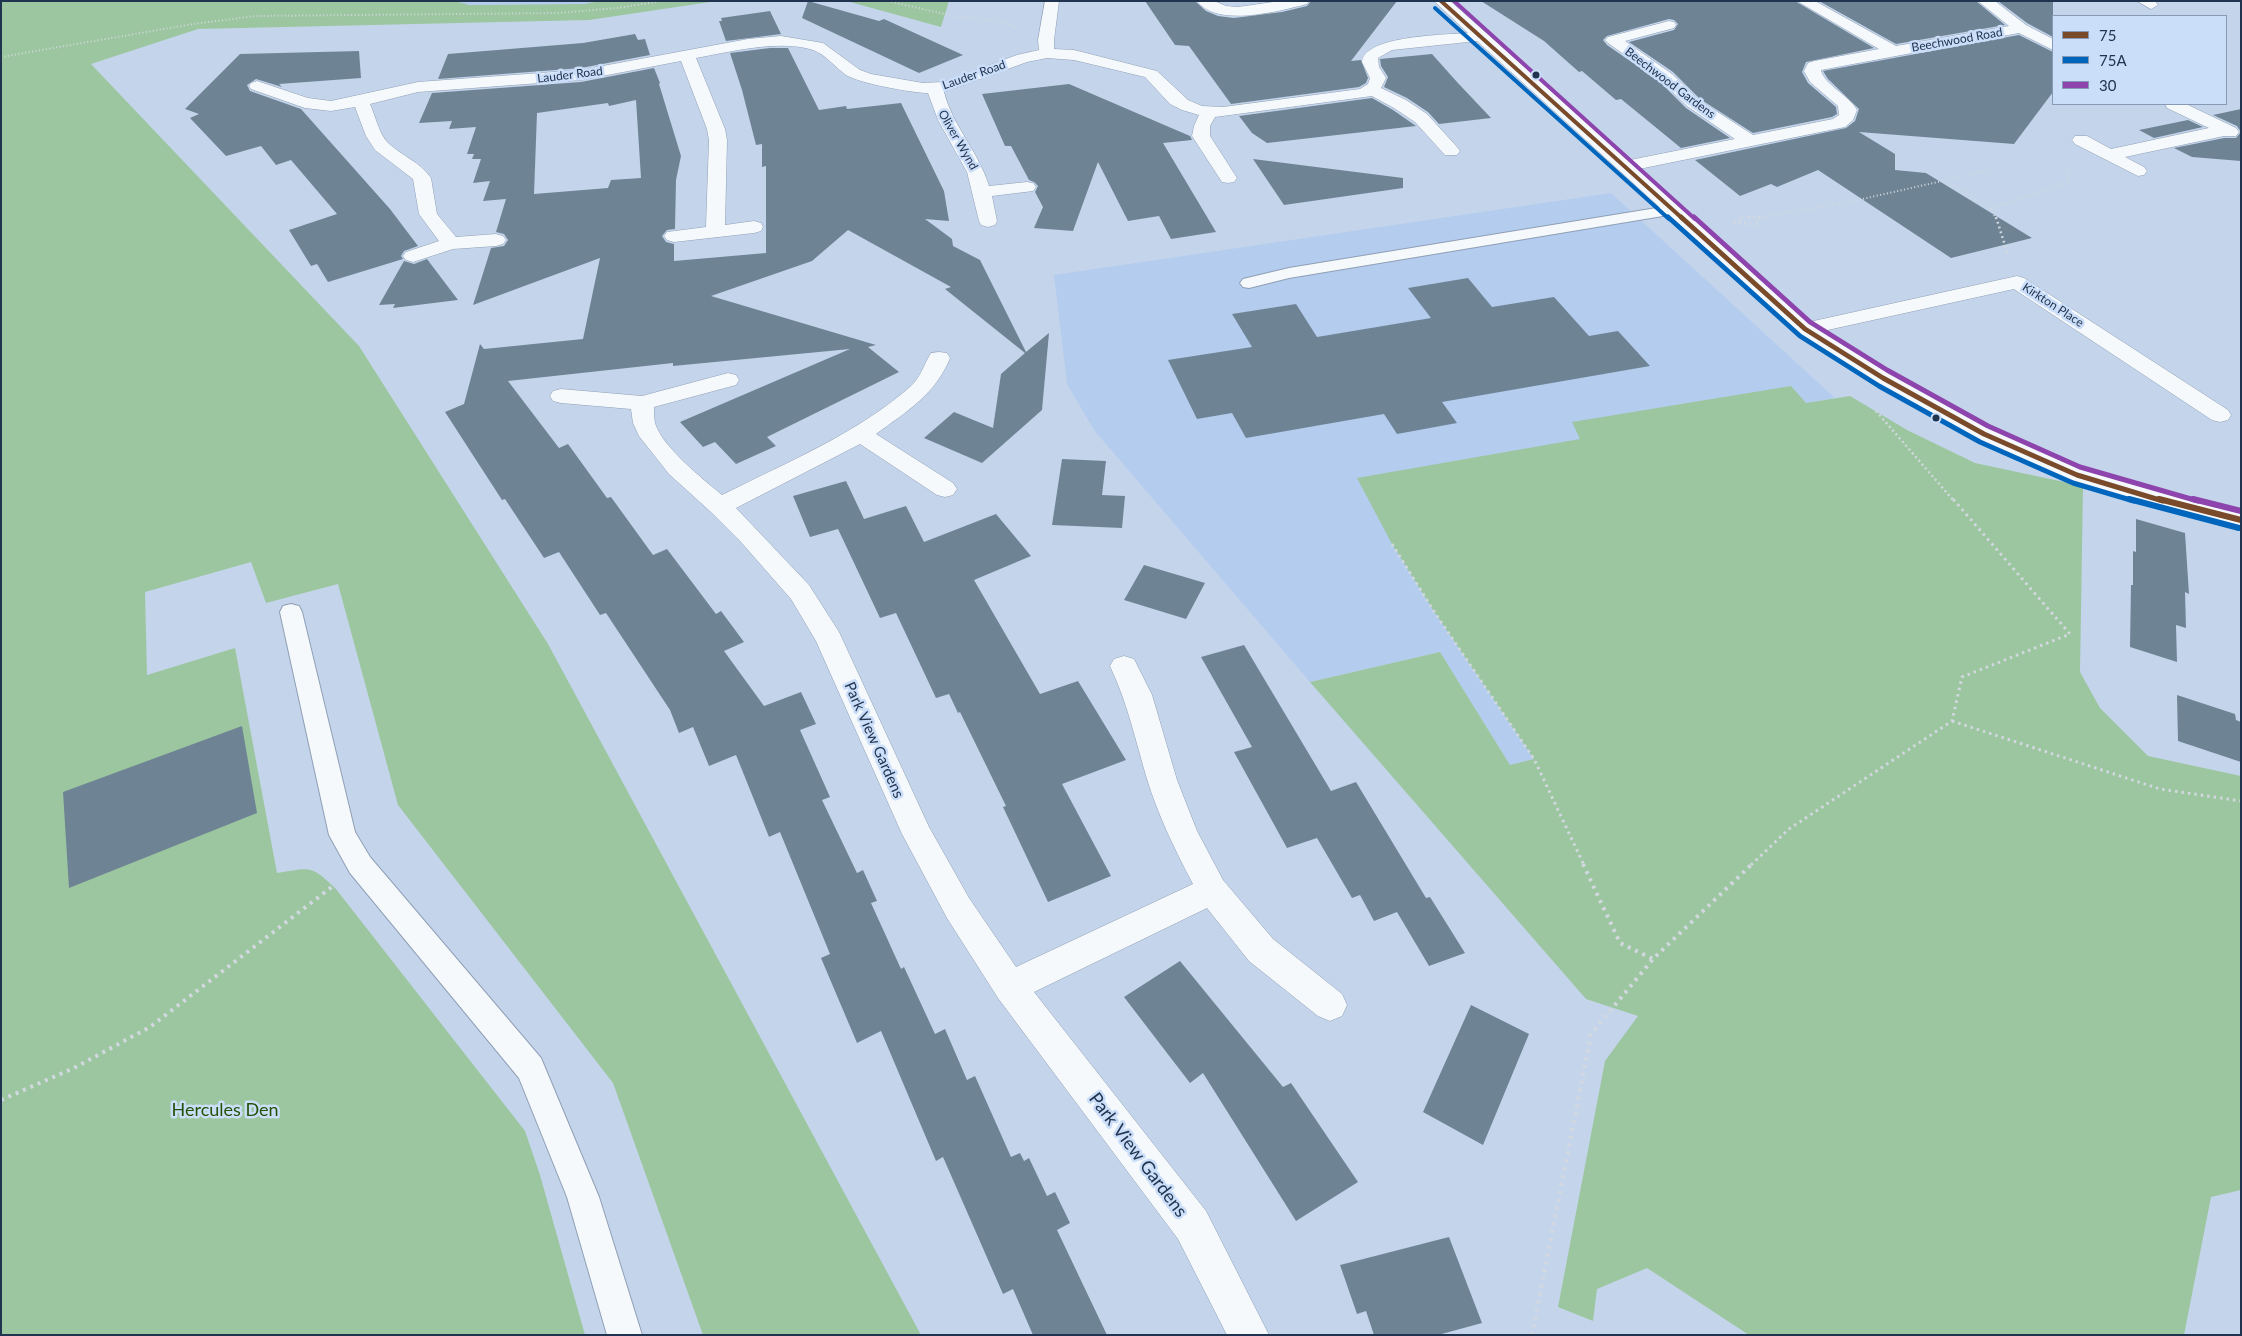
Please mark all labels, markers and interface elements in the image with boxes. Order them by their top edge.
legend [2052,15,2227,105]
street label: Beechwood Road [1910,25,2004,55]
text: 75 [2099,26,2116,44]
street label: Beechwood Gardens [1622,44,1718,122]
text: 75A [2099,51,2127,69]
street label: Lauder Road [940,57,1008,93]
street label: Lauder Road [536,64,604,86]
unlabelled marker [1531,70,1541,80]
text: 30 [2099,76,2116,94]
street label: Oliver Wynd [935,107,981,173]
street label: Kirkton Place [2020,280,2086,330]
unlabelled marker [1931,413,1941,423]
street label: Park View Gardens [840,679,908,801]
street label: Park View Gardens [1084,1089,1192,1221]
park label: Hercules Den [171,1099,279,1121]

